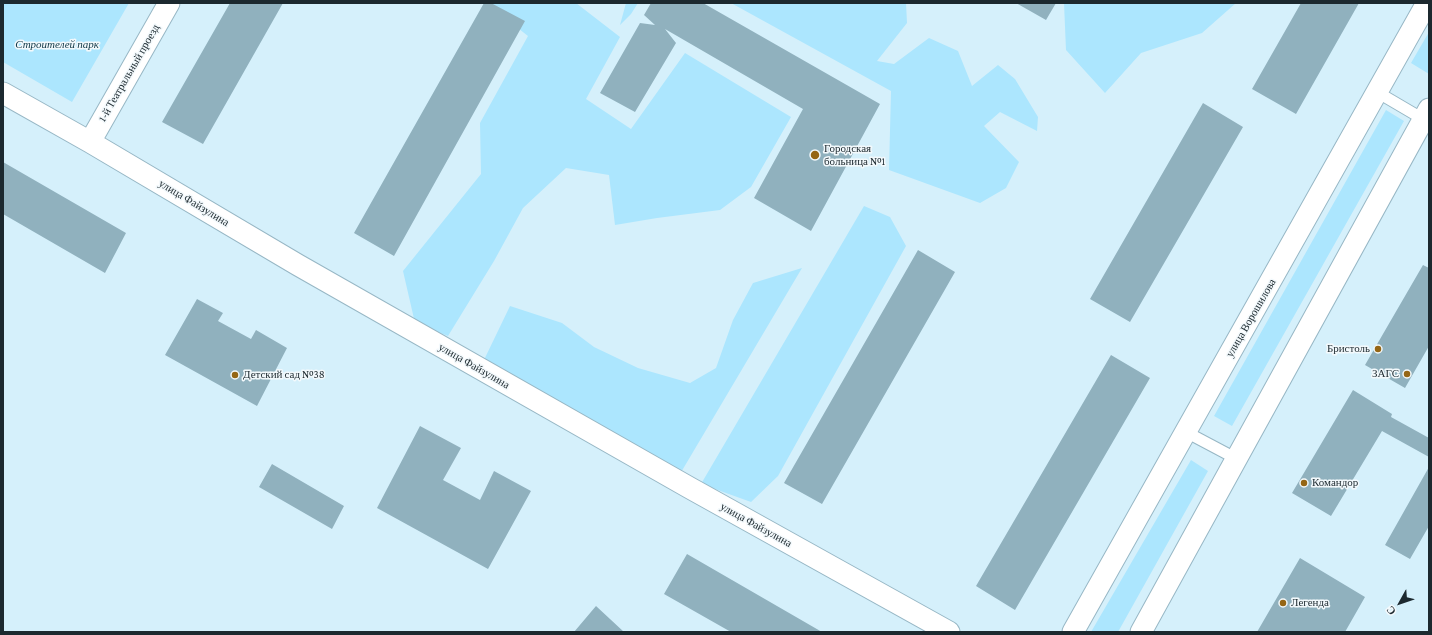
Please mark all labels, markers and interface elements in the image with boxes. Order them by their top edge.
street label: 1-й Театральный проезд [96,22,162,124]
park label: Строителей парк [15,38,99,52]
place label: Городская больница №1 [824,142,885,168]
marker: Городская больница №1 [809,149,821,161]
street label: улица Файзулина [156,177,232,229]
street label: улица Ворошилова [1223,276,1279,360]
street label: улица Файзулина [436,340,512,392]
place label: Бристоль [1327,342,1370,356]
marker: Бристоль [1373,344,1383,354]
place label: ЗАГС [1372,367,1399,381]
place label: Детский сад №38 [243,368,325,382]
marker: ЗАГС [1402,369,1412,379]
marker: Детский сад №38 [230,370,240,380]
place label: Командор [1312,476,1358,490]
marker: Командор [1299,478,1309,488]
street label: улица Файзулина [718,500,794,550]
north arrow [1380,583,1420,623]
place label: Легенда [1291,596,1329,610]
marker: Легенда [1278,598,1288,608]
text: С [1384,604,1398,618]

